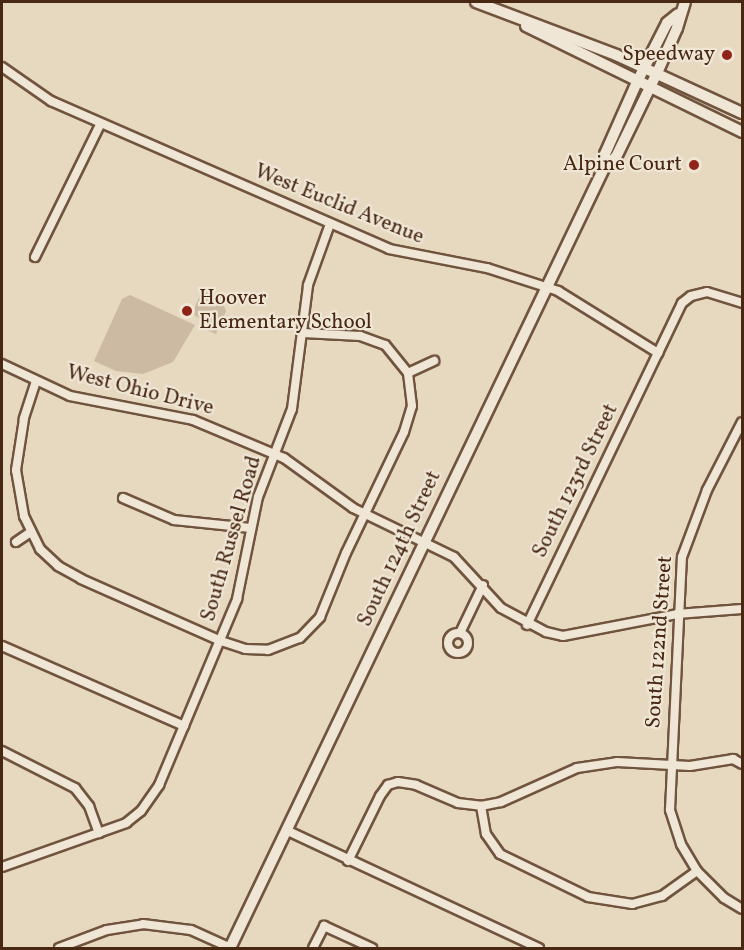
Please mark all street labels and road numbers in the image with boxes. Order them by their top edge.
street label: West Euclid Avenue [251,159,427,251]
street label: West Ohio Drive [64,361,216,421]
street label: South 123rd Street [528,400,624,562]
street label: South Russel Road [196,453,268,625]
street label: South 124th Street [353,467,447,631]
street label: South 122nd Street [641,555,679,729]

